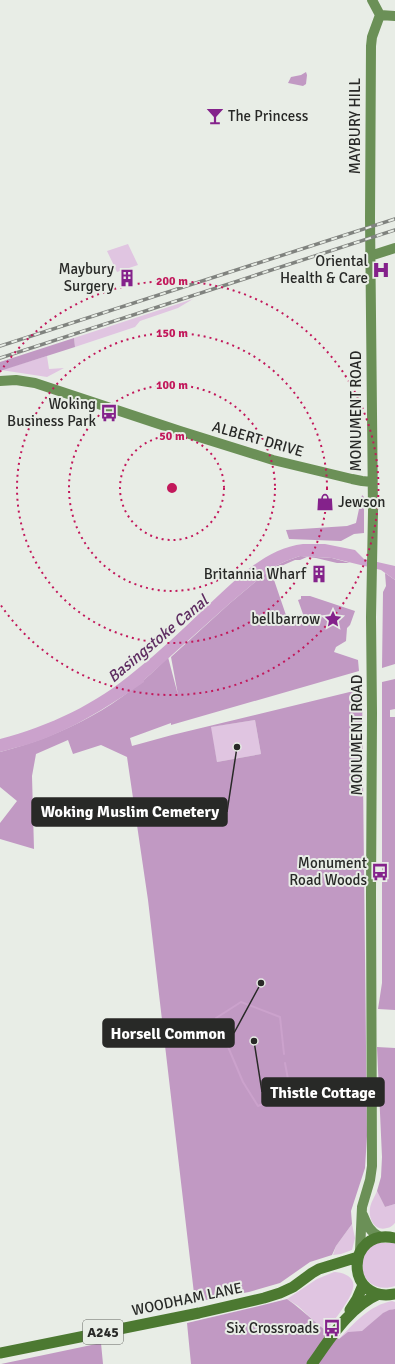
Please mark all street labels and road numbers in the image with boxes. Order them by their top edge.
street label: MAYBURY HILL [346,77,364,174]
street label: MONUMENT ROAD [347,351,365,472]
street label: ALBERT DRIVE [210,417,306,461]
street label: MONUMENT ROAD [348,675,366,796]
street label: WOODHAM LANE [130,1279,244,1319]
road number: A245 [83,1320,123,1344]

